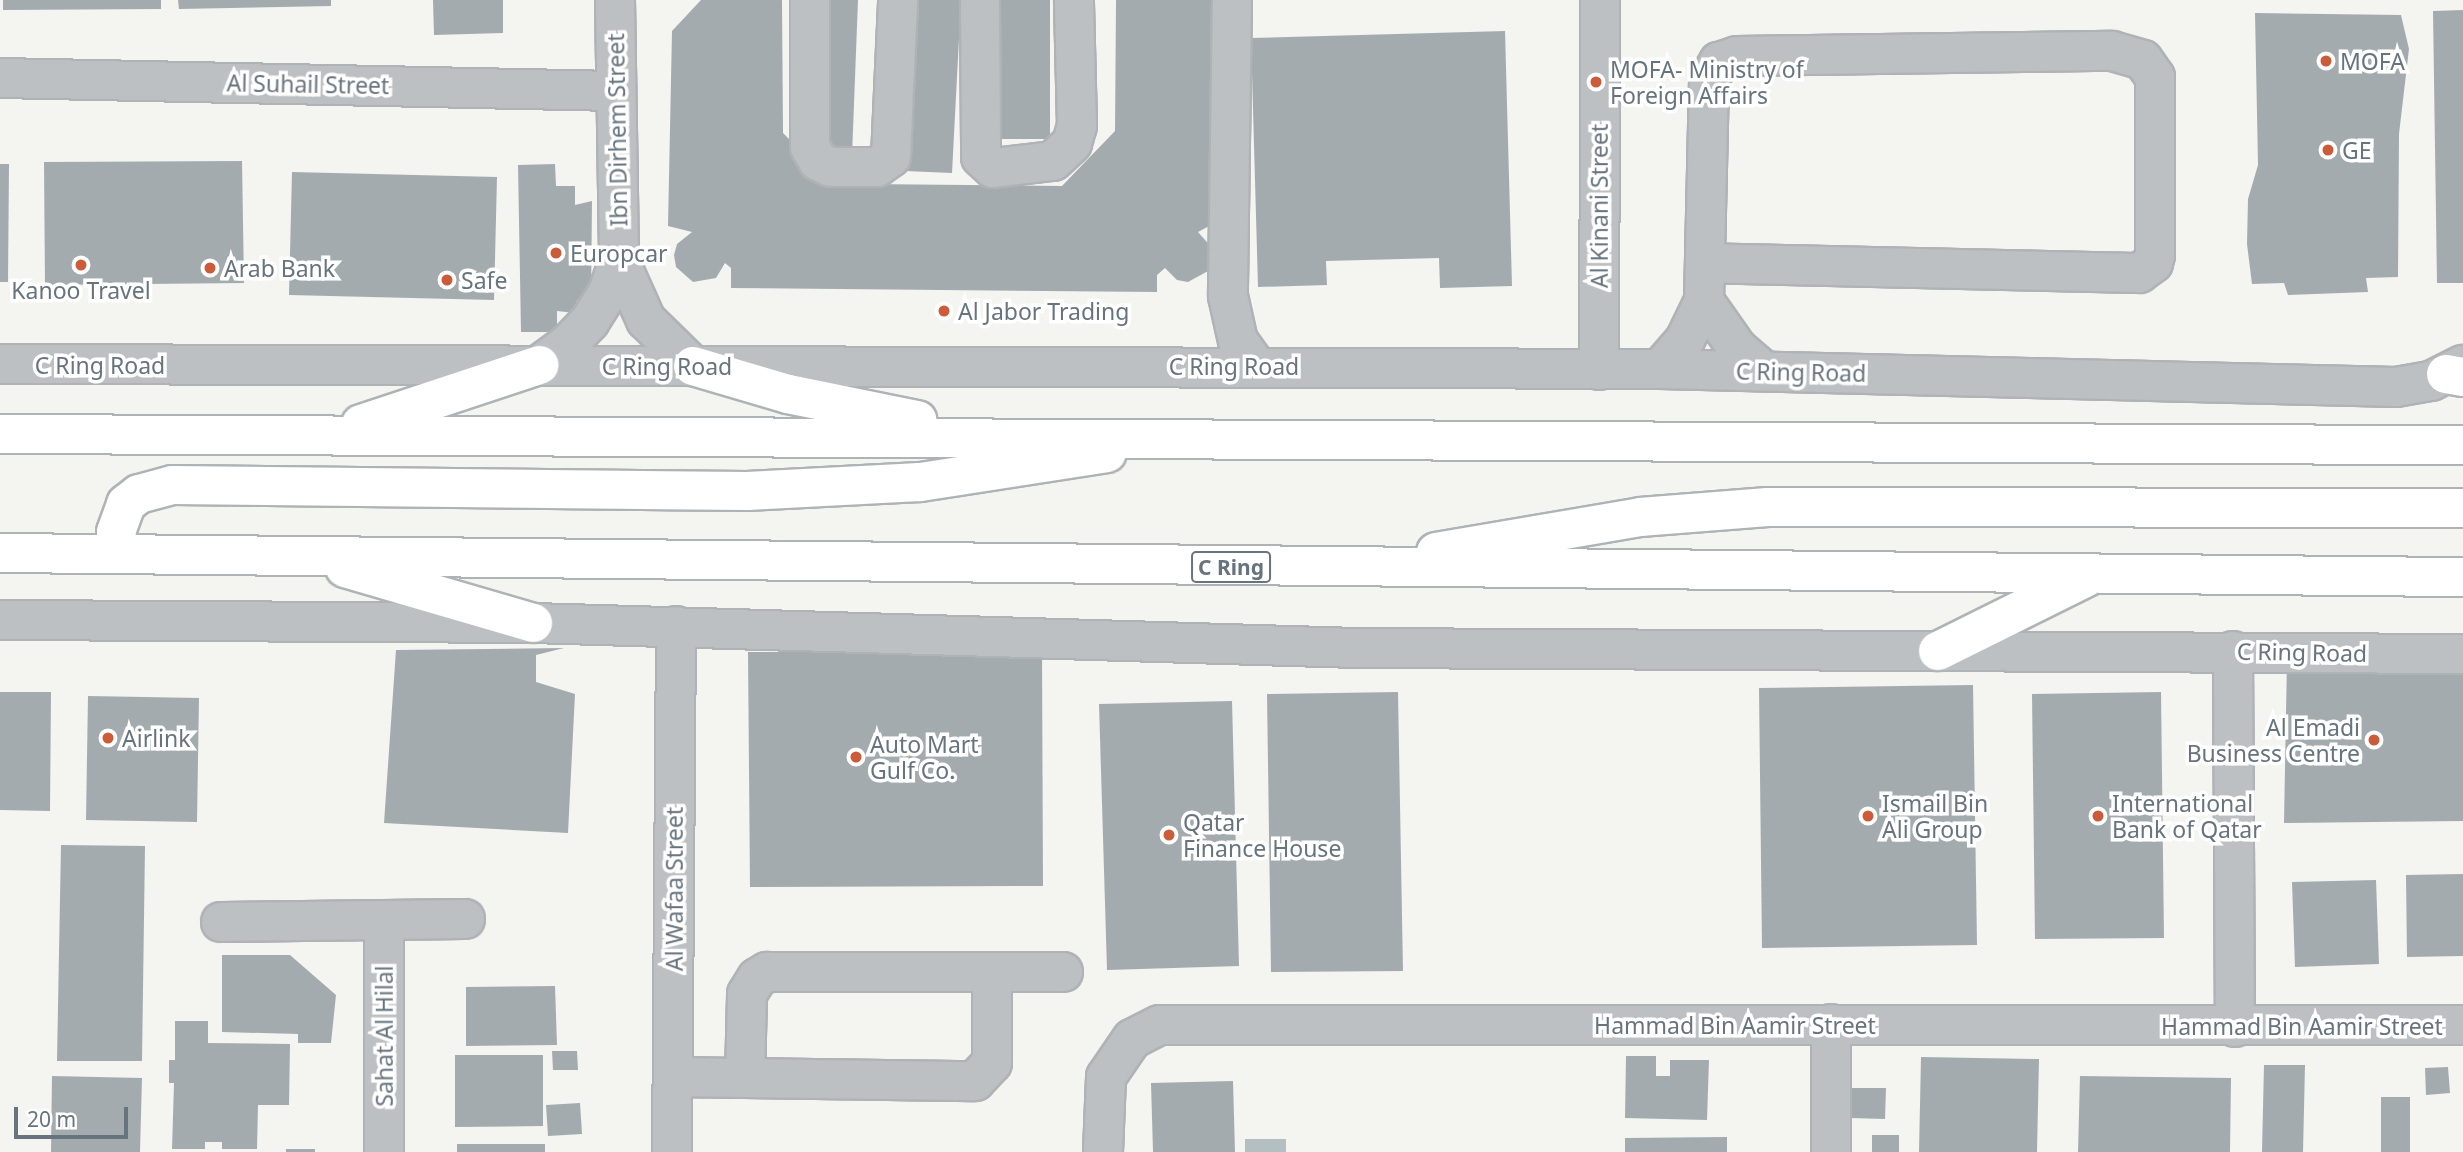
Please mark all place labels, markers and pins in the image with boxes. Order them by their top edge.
place label: MOFA [2340,47,2405,75]
marker: MOFA [2318,53,2334,69]
place label: MOFA- Ministry of Foreign Affairs [1610,55,1804,109]
marker: MOFA- Ministry of Foreign Affairs [1588,74,1604,90]
place label: GE [2342,136,2372,164]
marker: GE [2320,142,2336,158]
place label: Europcar [570,239,668,267]
marker: Europcar [548,245,564,261]
place label: Arab Bank [224,254,335,282]
marker: Kanoo Travel [73,257,89,273]
marker: Arab Bank [202,260,218,276]
place label: Safe [461,266,507,294]
marker: Safe [439,272,455,288]
place label: Kanoo Travel [11,276,151,304]
place label: Al Jabor Trading [958,297,1129,325]
marker: Al Jabor Trading [936,303,952,319]
place label: Al Emadi Business Centre [2187,713,2360,767]
place label: Airlink [122,724,190,752]
marker: Airlink [100,730,116,746]
place label: Auto Mart Gulf Co. [870,730,979,784]
marker: Al Emadi Business Centre [2366,732,2382,748]
marker: Auto Mart Gulf Co. [848,749,864,765]
place label: Ismail Bin Ali Group [1882,789,1988,843]
place label: International Bank of Qatar [2112,789,2262,843]
place label: Qatar Finance House [1183,808,1341,862]
marker: Ismail Bin Ali Group [1860,808,1876,824]
marker: International Bank of Qatar [2090,808,2106,824]
marker: Qatar Finance House [1161,827,1177,843]

